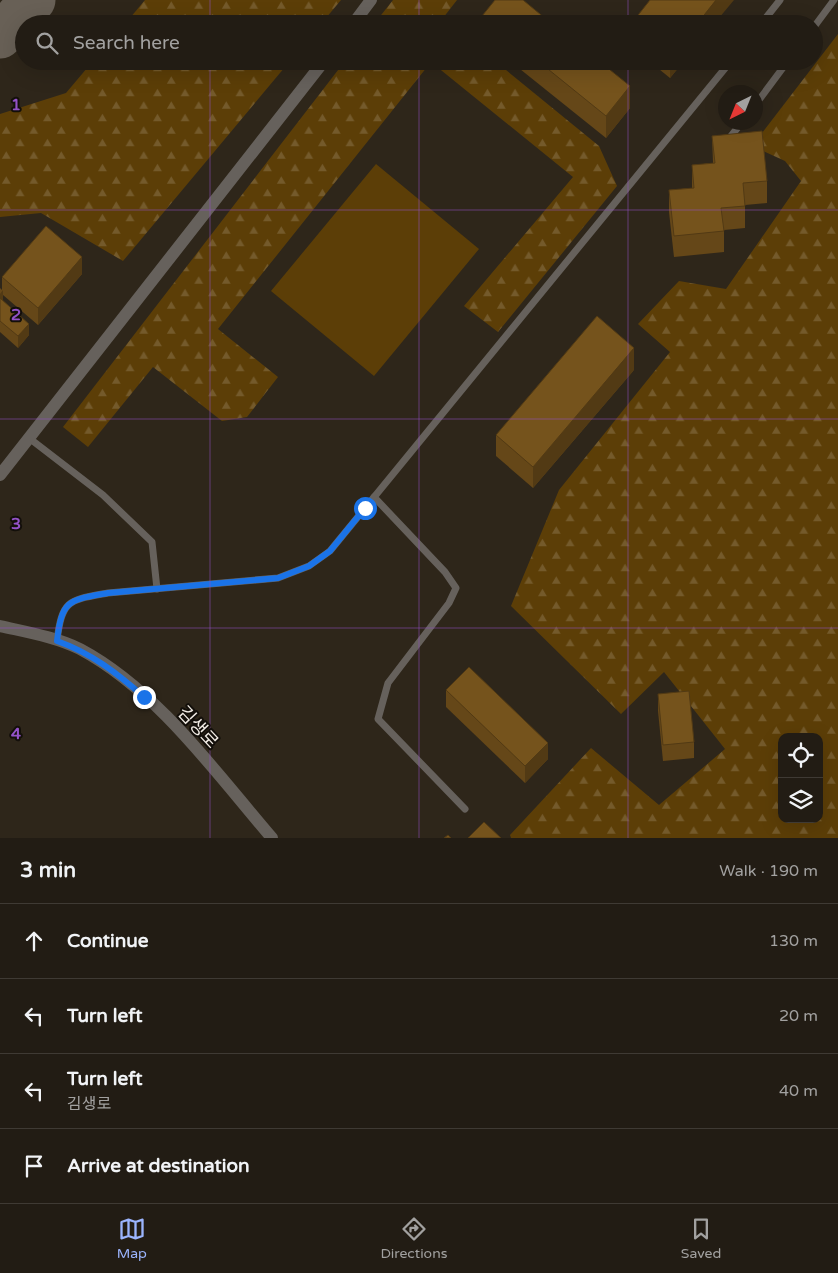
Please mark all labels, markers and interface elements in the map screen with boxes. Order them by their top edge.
search box [15,15,823,70]
icon: search [33,29,61,57]
text: Search here [73,32,180,54]
north arrow [718,85,763,130]
text: 1 [11,95,21,115]
text: 2 [11,305,21,325]
route start [354,497,377,520]
text: 3 [11,514,21,534]
route end [133,686,156,709]
street label: 김생로 [173,701,223,753]
text: 4 [11,724,21,744]
map controls [778,733,823,823]
button: locate [778,733,823,778]
button: layers [778,778,823,823]
text: 3 min [20,858,76,883]
text: Walk · 190 m [719,861,818,881]
icon: ahead [20,927,48,955]
text: Continue [67,930,149,952]
text: 130 m [769,931,818,951]
icon: left [20,1002,48,1030]
text: Turn left [67,1005,143,1027]
text: 20 m [779,1006,818,1026]
text: Turn left [67,1068,143,1090]
icon: left [20,1077,48,1105]
text: 40 m [779,1081,818,1101]
text: 김생로 [67,1094,111,1114]
icon: arrive [20,1152,48,1180]
text: Arrive at destination [67,1155,250,1177]
tab: Map [117,1215,147,1262]
tab: Directions [380,1215,447,1262]
tab: Saved [681,1215,721,1262]

